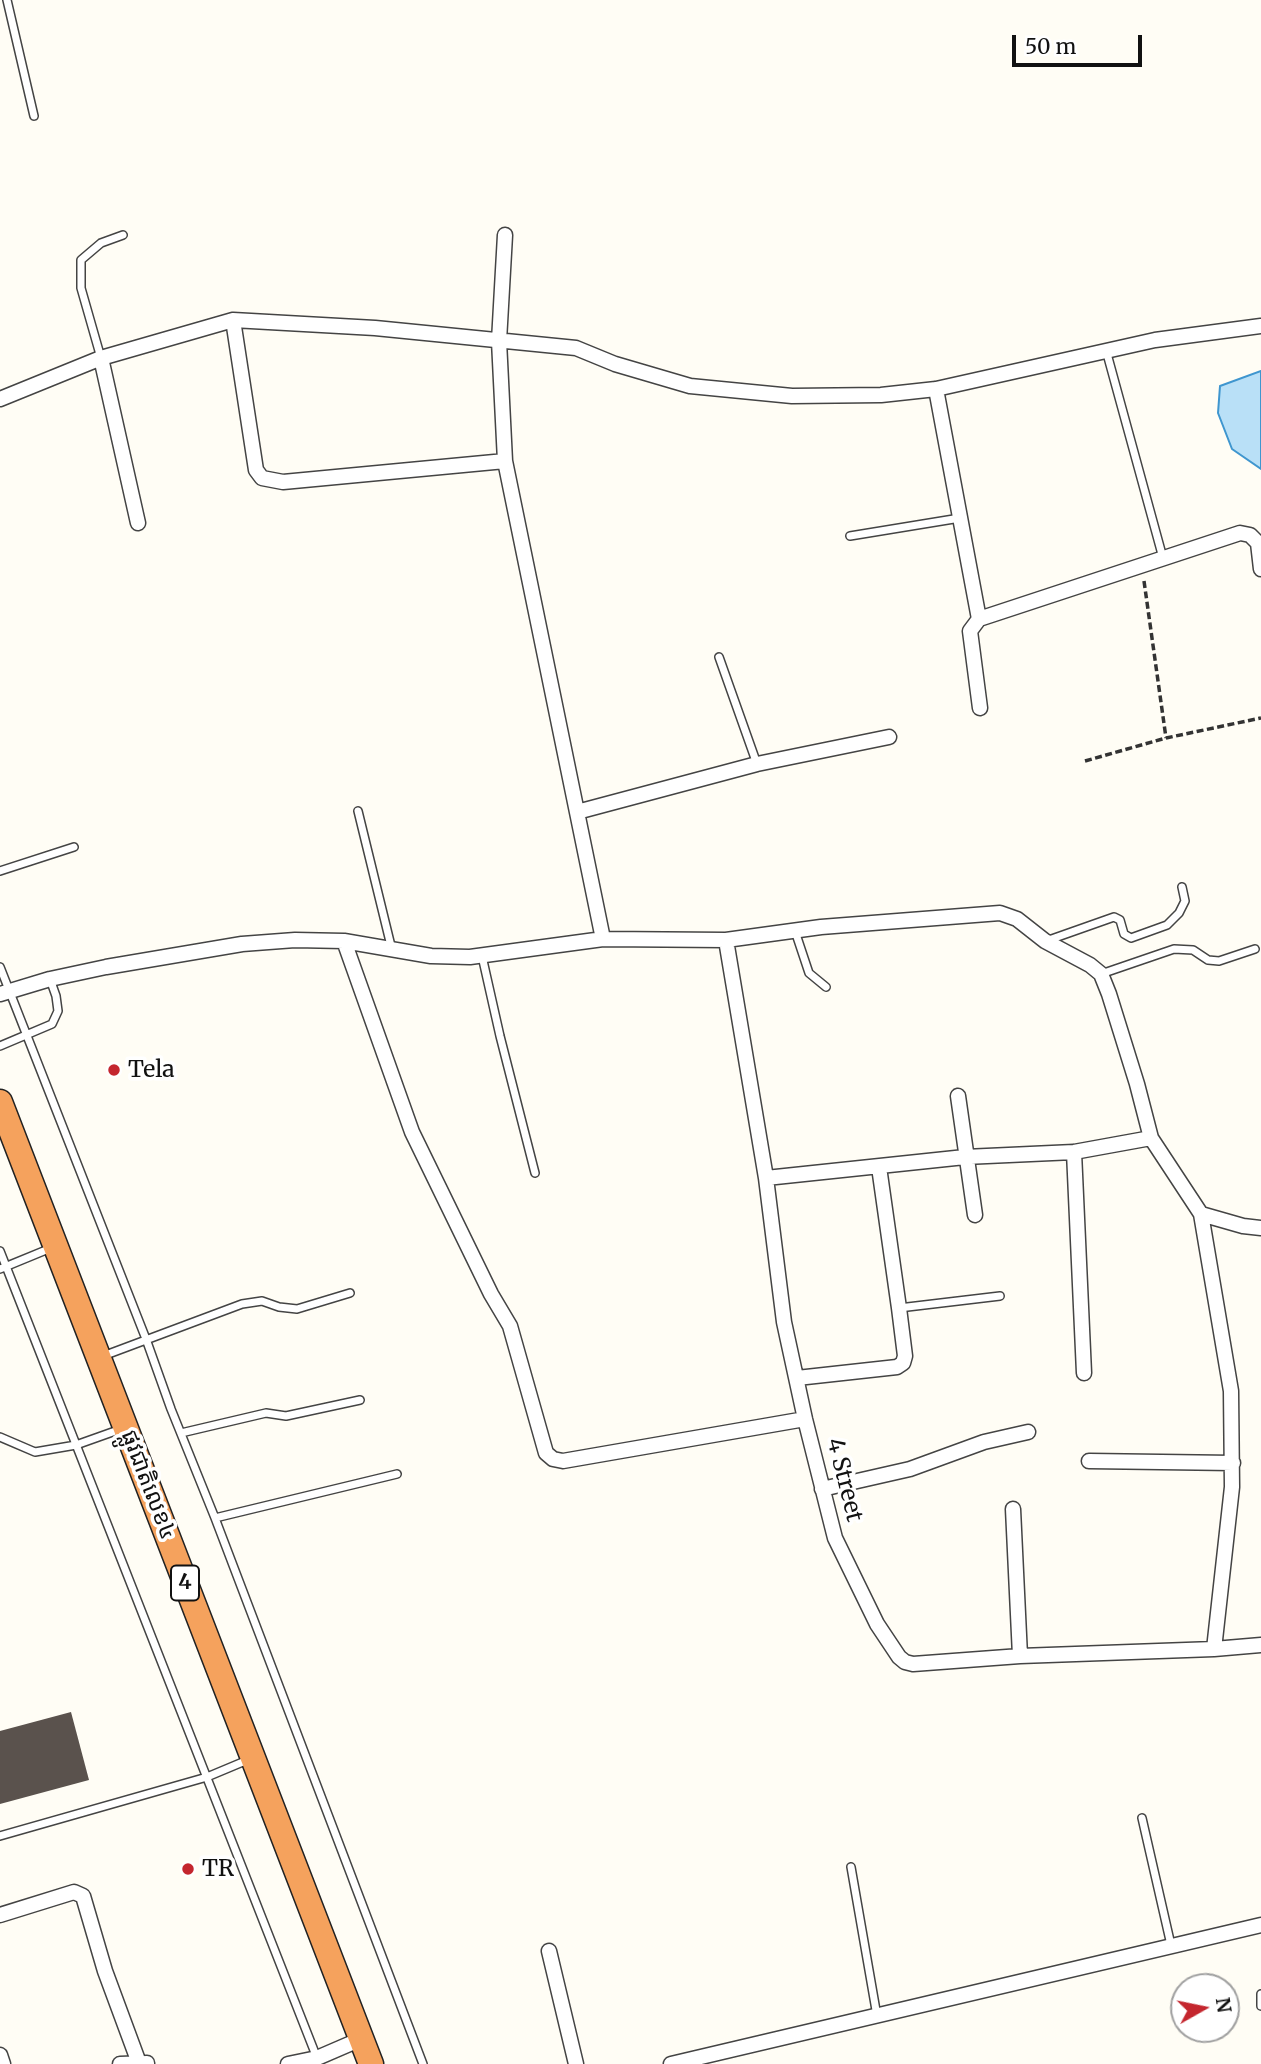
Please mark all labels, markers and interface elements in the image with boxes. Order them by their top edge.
scale bar [1016,21,1146,65]
text: 50 m [1025,33,1076,60]
place label: Tela [128,1056,175,1084]
marker: Tela [106,1062,122,1078]
street label: ផ្លូវជាតិលេខ៤ [114,1426,182,1544]
street label: 4 Street [820,1435,868,1525]
road number: 4 [171,1566,199,1600]
place label: TR [202,1855,234,1883]
marker: TR [180,1861,196,1877]
north arrow [1170,1973,1240,2043]
text: N [1211,1996,1237,2014]

